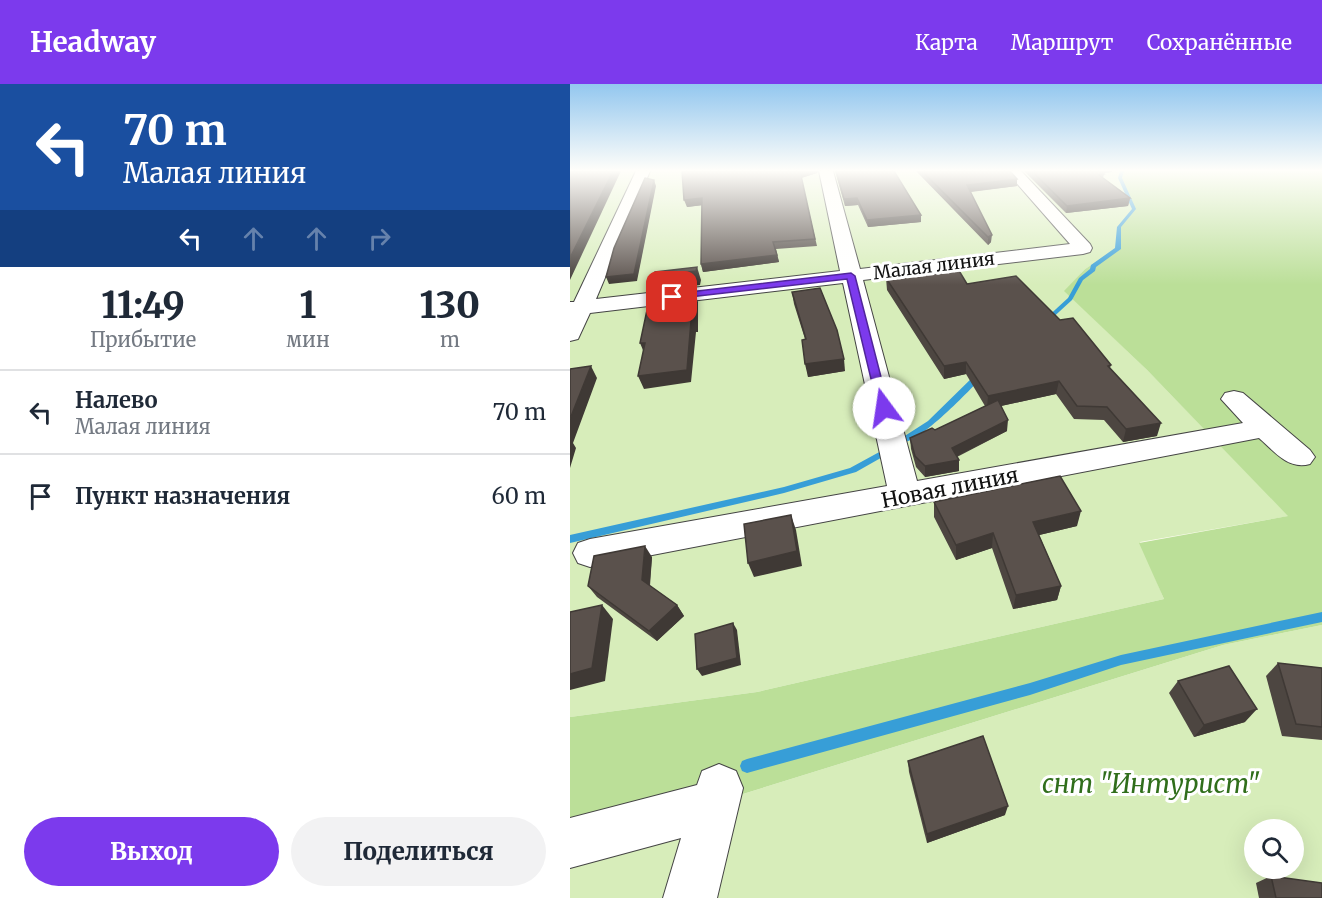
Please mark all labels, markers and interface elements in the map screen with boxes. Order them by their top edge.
text: Headway [30,24,156,60]
text: Карта [915,29,978,56]
text: Маршрут [1011,29,1114,56]
text: Сохранённые [1147,29,1292,56]
text: 70 m [123,104,227,156]
icon: left [24,108,102,186]
text: Малая линия [123,156,306,190]
icon: left [174,222,207,255]
icon: ahead [237,222,270,255]
icon: ahead [300,222,333,255]
icon: right [363,222,396,255]
street label: Малая линия [872,247,996,284]
pin [646,271,697,322]
icon: arrive [655,280,688,313]
text: 11:49 [101,283,185,328]
text: 1 [299,283,316,328]
text: 130 [420,283,480,328]
text: Прибытие [90,327,196,352]
text: мин [286,327,330,352]
text: m [440,327,460,352]
position arrow [852,376,916,440]
text: Налево [75,386,158,414]
icon: left [24,396,57,429]
text: 70 m [493,398,546,426]
text: Малая линия [75,414,211,439]
street label: Новая линия [879,461,1021,514]
icon: arrive [24,480,57,513]
text: Пункт назначения [75,482,290,510]
text: 60 m [492,482,546,510]
park label: снт "Интурист" [1042,767,1260,800]
button: Выход [24,817,279,886]
button: Поделиться [291,817,546,886]
map controls [1244,819,1304,879]
button: search [1244,819,1304,879]

